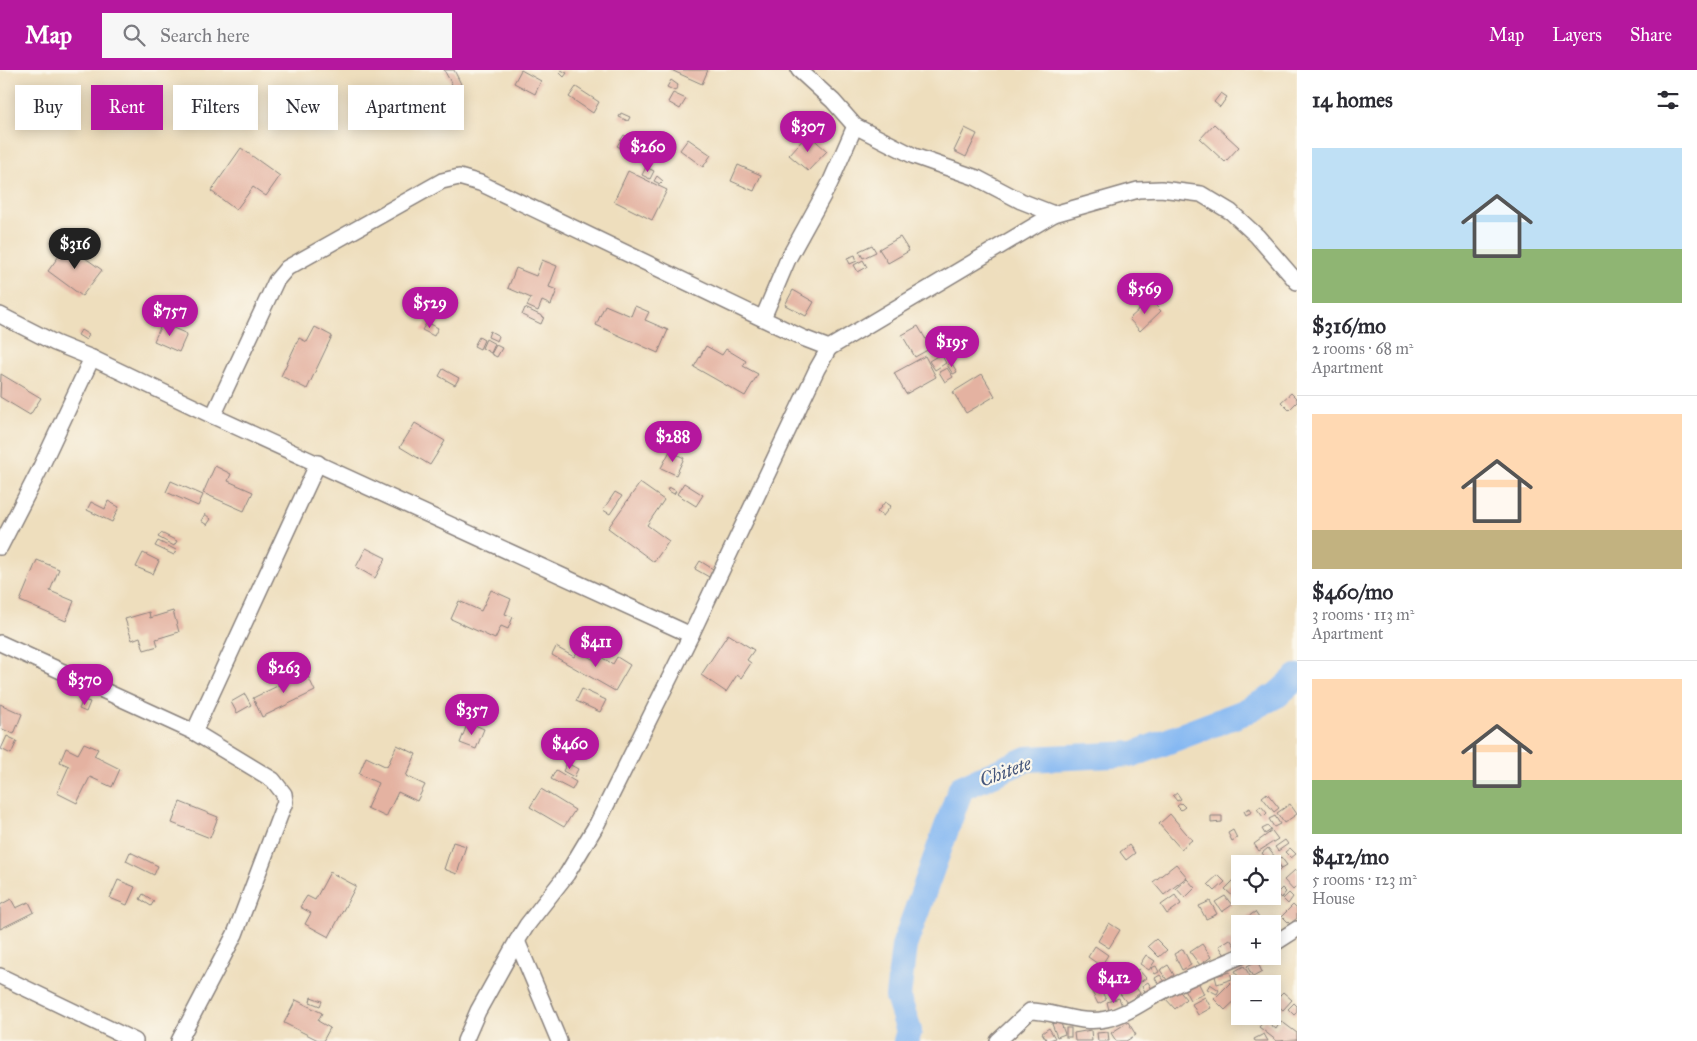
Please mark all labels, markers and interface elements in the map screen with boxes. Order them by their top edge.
search box [102,13,452,58]
text: Map [25,20,72,50]
icon: search [120,21,148,49]
text: Search here [160,24,250,47]
text: Map [1489,24,1524,46]
text: Layers [1552,24,1602,46]
text: Share [1630,24,1672,46]
chip: Buy [15,85,81,130]
chip: Rent [91,85,163,130]
chip: Filters [173,85,258,130]
chip: New [268,85,338,130]
chip: Apartment [348,85,464,130]
icon: filters [1654,86,1682,114]
text: 14 homes [1312,87,1393,113]
pin: $307 [778,111,838,153]
text: $307 [791,117,825,136]
pin: $260 [618,131,678,173]
text: $260 [630,137,666,156]
icon: home [1452,181,1542,271]
pin: $316 [45,228,105,270]
text: $316 [60,234,90,253]
pin: $569 [1115,272,1175,315]
text: $569 [1128,279,1162,298]
pin: $529 [400,286,460,329]
text: $529 [413,293,447,312]
pin: $757 [140,294,200,337]
text: $757 [153,301,187,320]
text: $316/mo [1312,313,1386,339]
pin: $195 [922,326,982,368]
text: $195 [936,332,968,351]
text: 2 rooms · 68 m² [1312,339,1413,358]
text: Apartment [1312,358,1384,377]
pin: $288 [643,420,703,463]
text: $288 [656,427,690,446]
icon: home [1452,446,1542,536]
text: $460/mo [1312,579,1393,605]
text: 3 rooms · 113 m² [1312,605,1414,624]
text: Apartment [1312,624,1384,643]
pin: $411 [566,626,626,668]
text: $411 [580,632,612,651]
pin: $263 [254,652,314,694]
text: $263 [268,658,300,677]
pin: $370 [55,664,115,706]
text: $370 [68,670,102,689]
pin: $357 [442,694,502,736]
text: $357 [456,700,488,719]
icon: home [1452,711,1542,801]
pin: $460 [540,728,600,770]
text: $460 [552,734,588,753]
water label: Chitete [976,751,1035,791]
text: $412/mo [1312,844,1389,870]
map controls [1231,855,1281,1025]
button: locate [1231,855,1281,905]
text: 5 rooms · 123 m² [1312,870,1417,889]
text: House [1312,889,1355,908]
button: + [1231,915,1281,965]
pin: $412 [1084,962,1144,1004]
text: $412 [1098,968,1130,987]
button: − [1231,975,1281,1025]

